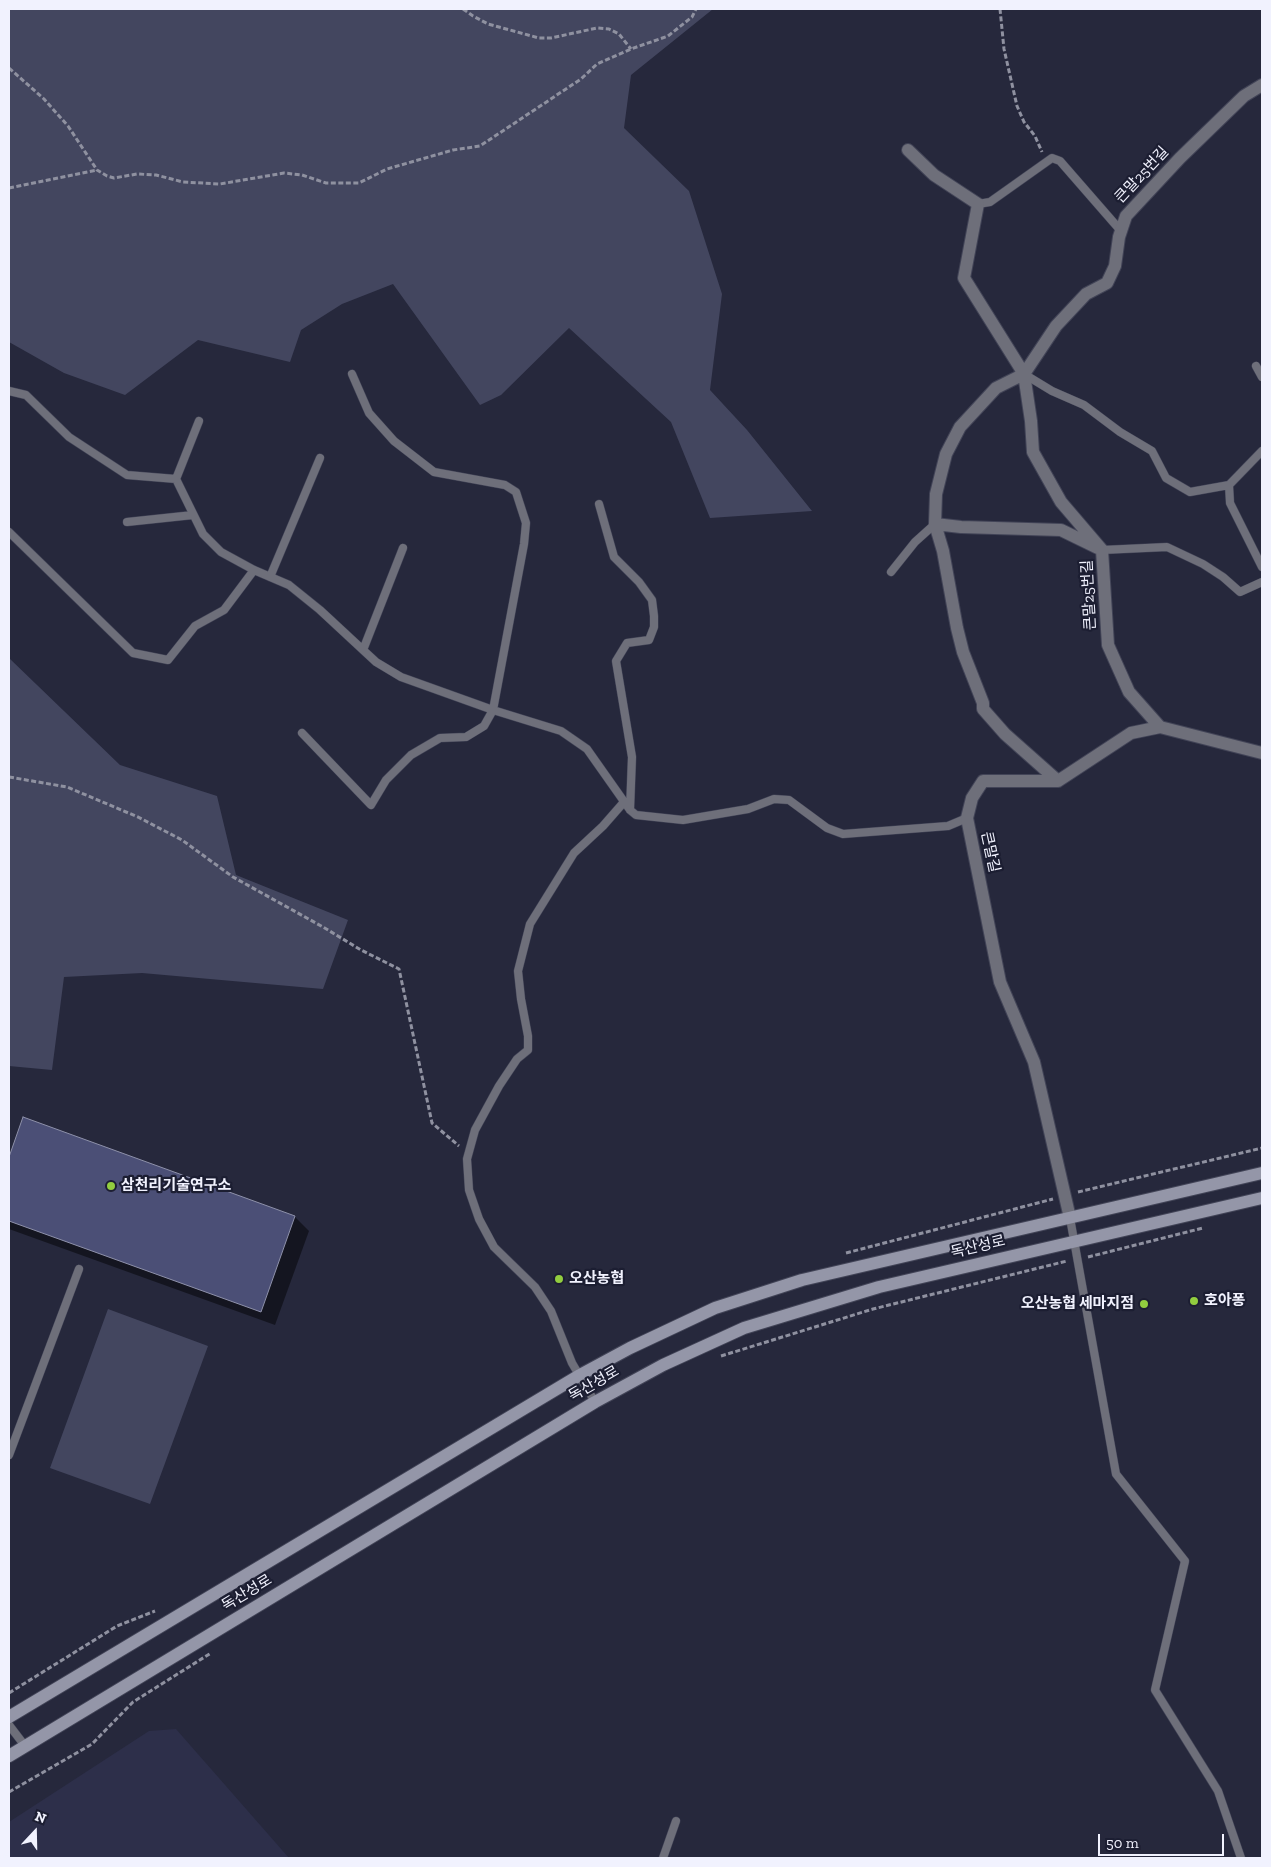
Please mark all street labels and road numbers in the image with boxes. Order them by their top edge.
street label: 큰말25번길 [1111,143,1173,207]
street label: 큰말25번길 [1078,559,1100,631]
street label: 큰말길 [977,830,1003,874]
street label: 독산성로 [949,1232,1007,1262]
street label: 독산성로 [566,1362,622,1406]
street label: 독산성로 [219,1571,275,1615]

